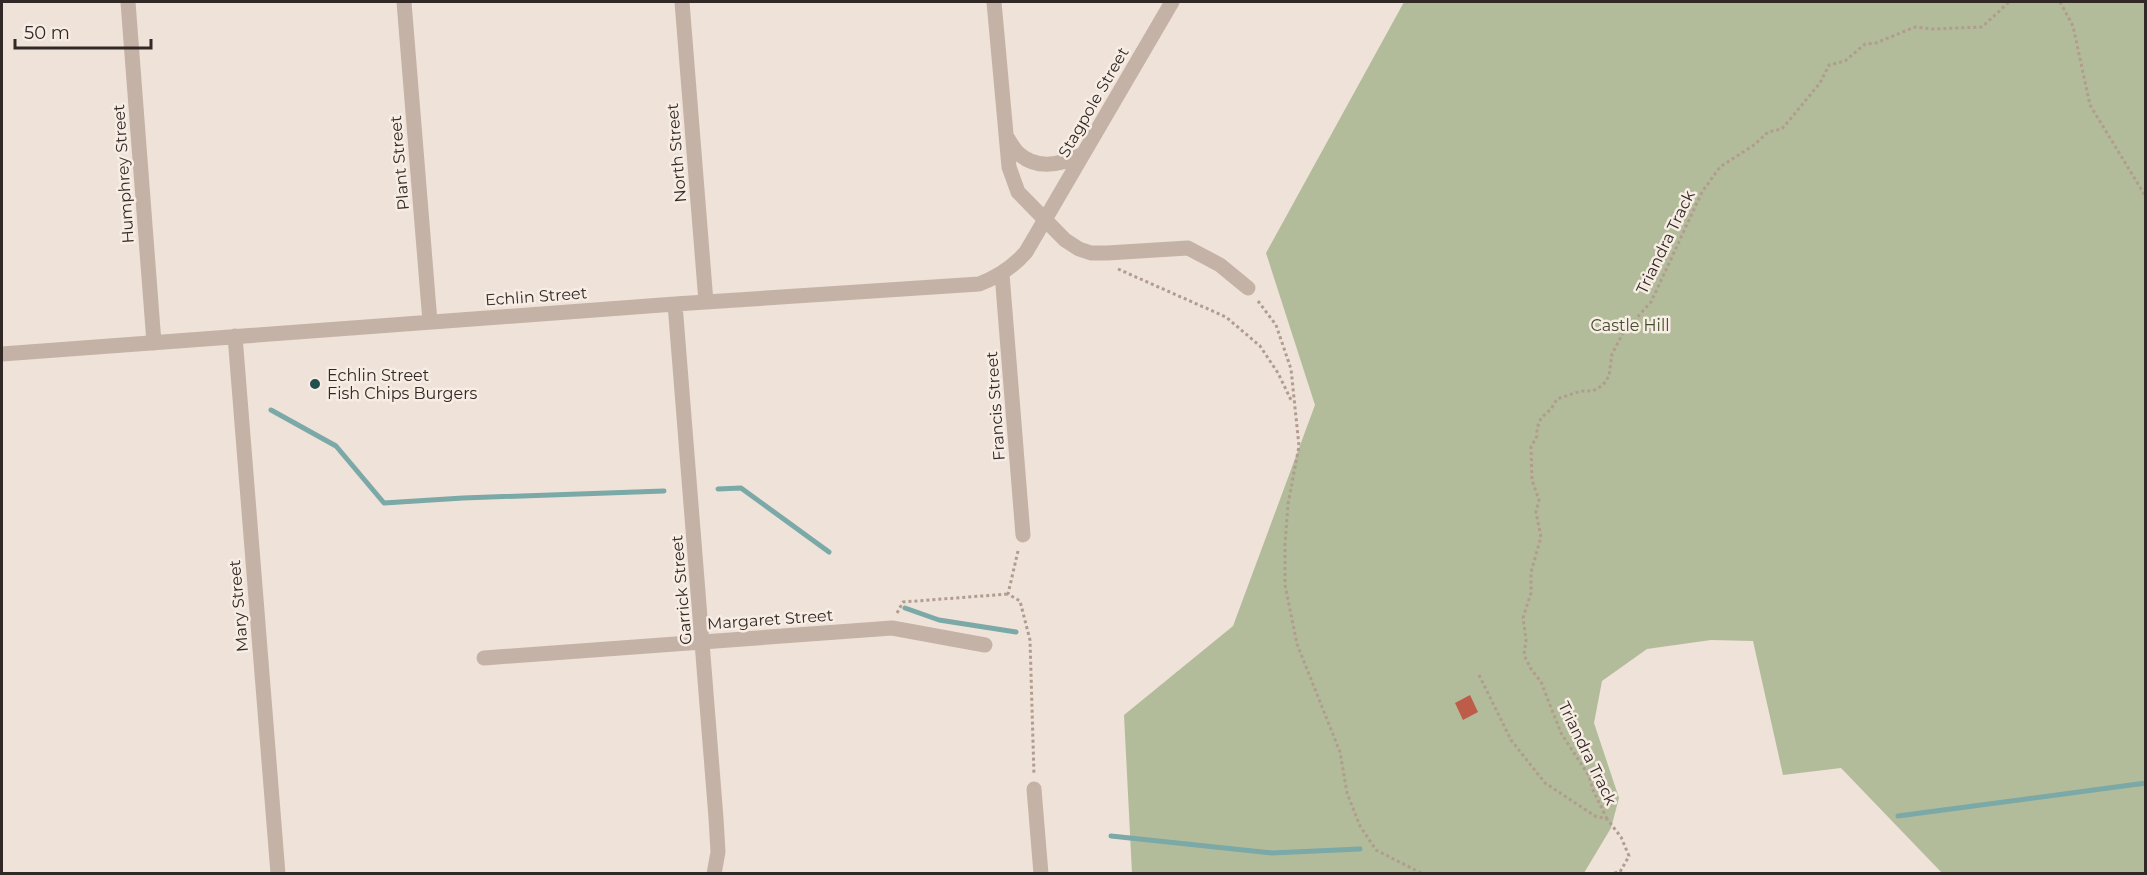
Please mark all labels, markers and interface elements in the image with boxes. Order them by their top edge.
scale bar [15,12,152,50]
text: 50 m [24,22,70,44]
street label: Stagpole Street [1054,43,1133,161]
street label: North Street [663,102,690,203]
street label: Humphrey Street [109,103,138,244]
street label: Plant Street [386,114,413,211]
street label: Triandra Track [1632,187,1699,297]
street label: Echlin Street [484,283,588,310]
park label: Castle Hill [1590,316,1670,335]
street label: Francis Street [982,350,1009,461]
place label: Echlin Street Fish Chips Burgers [327,366,478,403]
marker: Echlin Street Fish Chips Burgers [308,377,322,391]
street label: Garrick Street [667,534,696,645]
street label: Mary Street [225,559,252,653]
street label: Margaret Street [706,606,834,633]
street label: Triandra Track [1554,698,1621,808]

